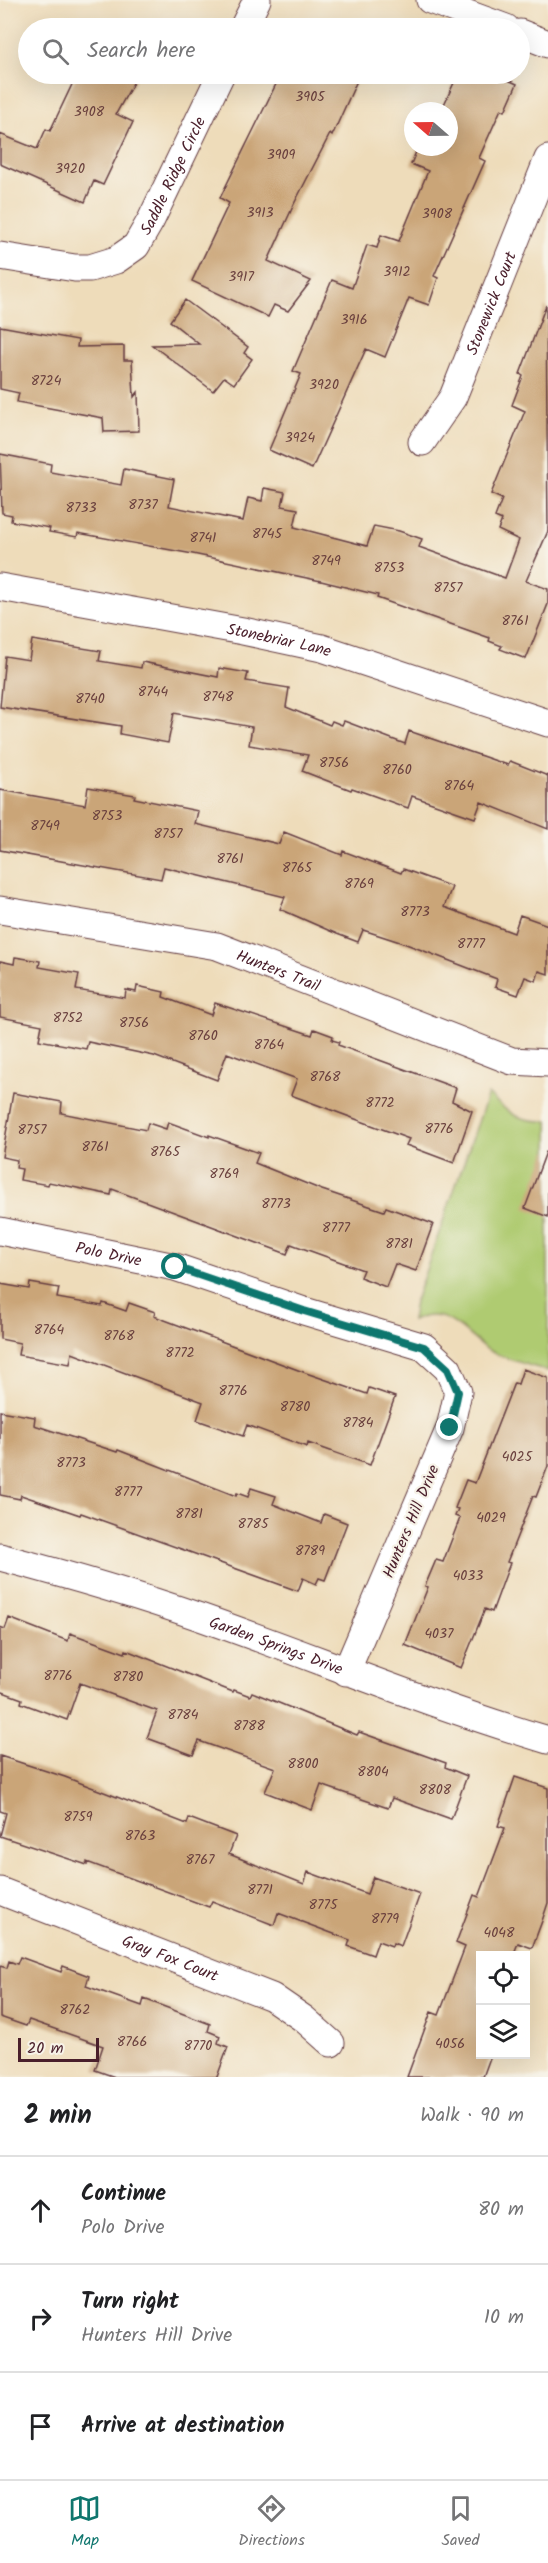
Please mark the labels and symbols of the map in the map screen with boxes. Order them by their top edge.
house number: 3905 [295,86,326,108]
house number: 3908 [74,101,105,123]
north arrow [404,102,458,156]
street label: Saddle Ridge Circle [134,113,213,240]
house number: 3909 [267,144,295,166]
house number: 3920 [55,158,85,180]
house number: 3913 [246,202,274,224]
house number: 3908 [422,203,453,225]
street label: Stonewick Court [460,247,524,359]
house number: 3912 [383,261,411,283]
house number: 3917 [228,266,254,288]
house number: 3916 [340,309,368,331]
house number: 8724 [31,370,62,392]
house number: 3920 [309,374,339,396]
house number: 3924 [285,427,316,449]
house number: 8737 [128,494,158,516]
house number: 8733 [66,497,96,519]
house number: 8745 [252,523,284,545]
house number: 8741 [190,527,217,549]
house number: 8749 [311,550,341,572]
house number: 8753 [374,557,404,579]
house number: 8757 [434,577,463,599]
house number: 8761 [501,610,529,632]
street label: Stonebriar Lane [225,617,334,664]
house number: 8744 [138,681,168,703]
house number: 8748 [202,686,234,708]
house number: 8740 [75,688,105,710]
house number: 8756 [319,752,349,774]
house number: 8760 [382,759,412,781]
house number: 8764 [444,775,474,797]
house number: 8753 [92,805,122,827]
house number: 8749 [30,815,60,837]
house number: 8757 [154,823,183,845]
house number: 8761 [216,848,244,870]
house number: 8765 [282,857,314,879]
house number: 8769 [344,873,374,895]
house number: 8773 [400,901,430,923]
house number: 8777 [457,933,485,955]
street label: Hunters Trail [232,944,324,999]
house number: 8752 [53,1007,83,1029]
house number: 8756 [119,1012,149,1034]
house number: 8760 [188,1025,218,1047]
house number: 8764 [254,1034,284,1056]
house number: 8768 [309,1066,341,1088]
house number: 8772 [365,1092,395,1114]
house number: 8776 [424,1118,454,1140]
house number: 8757 [18,1119,47,1141]
house number: 8761 [81,1136,109,1158]
house number: 8765 [150,1141,182,1163]
house number: 8769 [209,1163,239,1185]
house number: 8773 [261,1193,291,1215]
house number: 8777 [322,1217,350,1239]
house number: 8781 [385,1233,413,1255]
street label: Polo Drive [73,1236,144,1274]
route start [161,1253,187,1279]
house number: 8764 [34,1319,64,1341]
house number: 8768 [103,1325,135,1347]
house number: 8772 [165,1342,195,1364]
house number: 8776 [218,1380,248,1402]
house number: 8780 [280,1396,310,1418]
house number: 8784 [342,1412,374,1434]
route end [436,1414,462,1440]
house number: 4025 [502,1446,534,1468]
house number: 8773 [56,1452,86,1474]
street label: Hunters Hill Drive [376,1461,447,1582]
house number: 8777 [114,1481,142,1503]
house number: 8781 [175,1503,203,1525]
house number: 4029 [476,1507,506,1529]
house number: 8785 [238,1513,270,1535]
house number: 8789 [295,1540,325,1562]
house number: 4033 [453,1565,483,1587]
street label: Garden Springs Drive [205,1610,346,1682]
house number: 4037 [424,1623,454,1645]
house number: 8776 [43,1665,73,1687]
house number: 8780 [113,1666,143,1688]
house number: 8784 [167,1704,199,1726]
house number: 8788 [233,1715,265,1737]
house number: 8800 [288,1753,318,1775]
house number: 8804 [357,1761,389,1783]
house number: 8808 [419,1779,452,1801]
house number: 8759 [63,1806,93,1828]
house number: 8763 [125,1825,155,1847]
house number: 8767 [185,1849,215,1871]
house number: 8771 [247,1879,273,1901]
house number: 8775 [309,1894,339,1916]
house number: 8779 [371,1908,399,1930]
house number: 4048 [484,1922,515,1944]
street label: Gray Fox Court [118,1929,223,1989]
house number: 8762 [60,1999,90,2021]
house number: 8766 [117,2031,147,2053]
house number: 4056 [435,2033,465,2055]
scale bar [18,2035,99,2062]
house number: 8770 [184,2035,212,2057]

